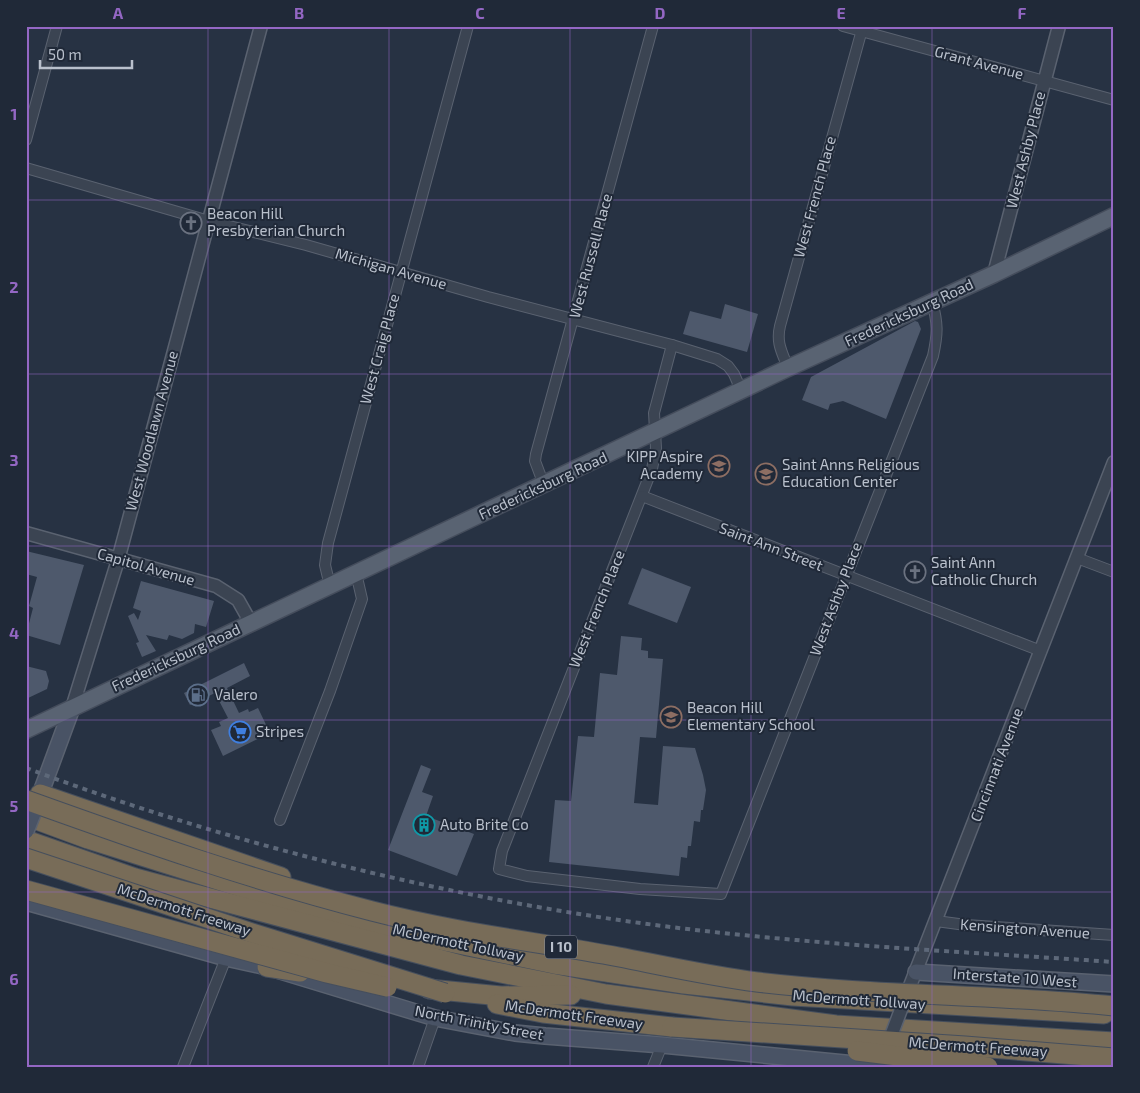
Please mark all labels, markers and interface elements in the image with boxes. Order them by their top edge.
text: A [113,3,124,22]
text: B [294,3,304,22]
text: C [475,3,485,22]
text: D [655,3,666,22]
text: E [836,3,846,22]
text: F [1018,3,1027,22]
scale bar [40,38,132,70]
street label: Grant Avenue [933,42,1026,83]
text: 50 m [48,45,82,63]
street label: West Ashby Place [1002,89,1048,210]
text: 1 [11,104,17,123]
street label: West French Place [789,134,839,260]
street label: West Russell Place [565,191,615,320]
place label: Beacon Hill Presbyterian Church [207,204,345,239]
church icon: Beacon Hill Presbyterian Church [179,211,203,235]
street label: Michigan Avenue [333,244,449,293]
street label: Fredericksburg Road [841,274,976,350]
text: 2 [9,277,19,296]
street label: West Craig Place [356,291,402,406]
street label: West Woodlawn Avenue [121,349,181,513]
street label: Fredericksburg Road [475,447,610,523]
place label: KIPP Aspire Academy [627,447,703,482]
text: 3 [9,450,19,469]
school or university icon: KIPP Aspire Academy [707,454,731,478]
place label: Saint Anns Religious Education Center [782,455,920,490]
school or university icon: Saint Anns Religious Education Center [754,462,778,486]
street label: Saint Ann Street [717,518,826,574]
street label: West Ashby Place [805,539,865,658]
street label: Capitol Avenue [95,543,197,589]
street label: West French Place [564,547,628,670]
place label: Saint Ann Catholic Church [931,553,1037,588]
church icon: Saint Ann Catholic Church [903,560,927,584]
street label: Fredericksburg Road [108,619,243,695]
text: 4 [9,623,19,642]
fuel station icon: Valero [186,683,210,707]
place label: Valero [214,685,258,703]
place label: Beacon Hill Elementary School [687,698,815,733]
school or university icon: Beacon Hill Elementary School [659,705,683,729]
street label: Cincinnati Avenue [966,705,1026,824]
supermarket icon: Stripes [228,720,252,744]
place label: Stripes [256,722,304,740]
text: 5 [10,796,19,815]
building icon: Auto Brite Co [412,813,436,837]
place label: Auto Brite Co [440,815,529,833]
street label: McDermott Freeway [115,879,253,939]
street label: Kensington Avenue [960,914,1091,942]
street label: McDermott Tollway [391,919,525,965]
road number: I 10 [545,936,577,959]
street label: Interstate 10 West [952,964,1078,990]
text: 6 [9,969,19,988]
street label: McDermott Tollway [792,985,926,1013]
street label: McDermott Freeway [504,995,644,1033]
street label: North Trinity Street [413,1001,545,1043]
street label: McDermott Freeway [908,1032,1048,1060]

